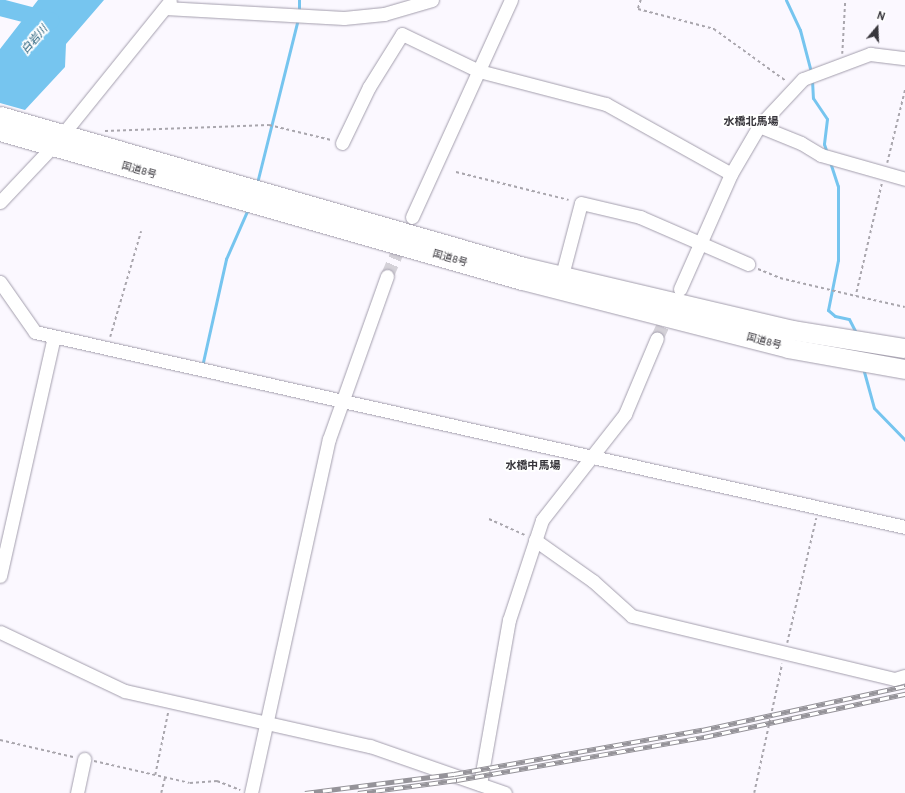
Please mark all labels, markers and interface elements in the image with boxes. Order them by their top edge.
north arrow [857,8,897,48]
text: N [875,9,887,25]
water label: 白岩川 [19,23,51,57]
district label: 水橋北馬場 [724,115,778,129]
street label: 国道8号 [120,160,158,182]
street label: 国道8号 [431,248,469,270]
street label: 国道8号 [745,332,783,352]
district label: 水橋中馬場 [506,459,560,473]

